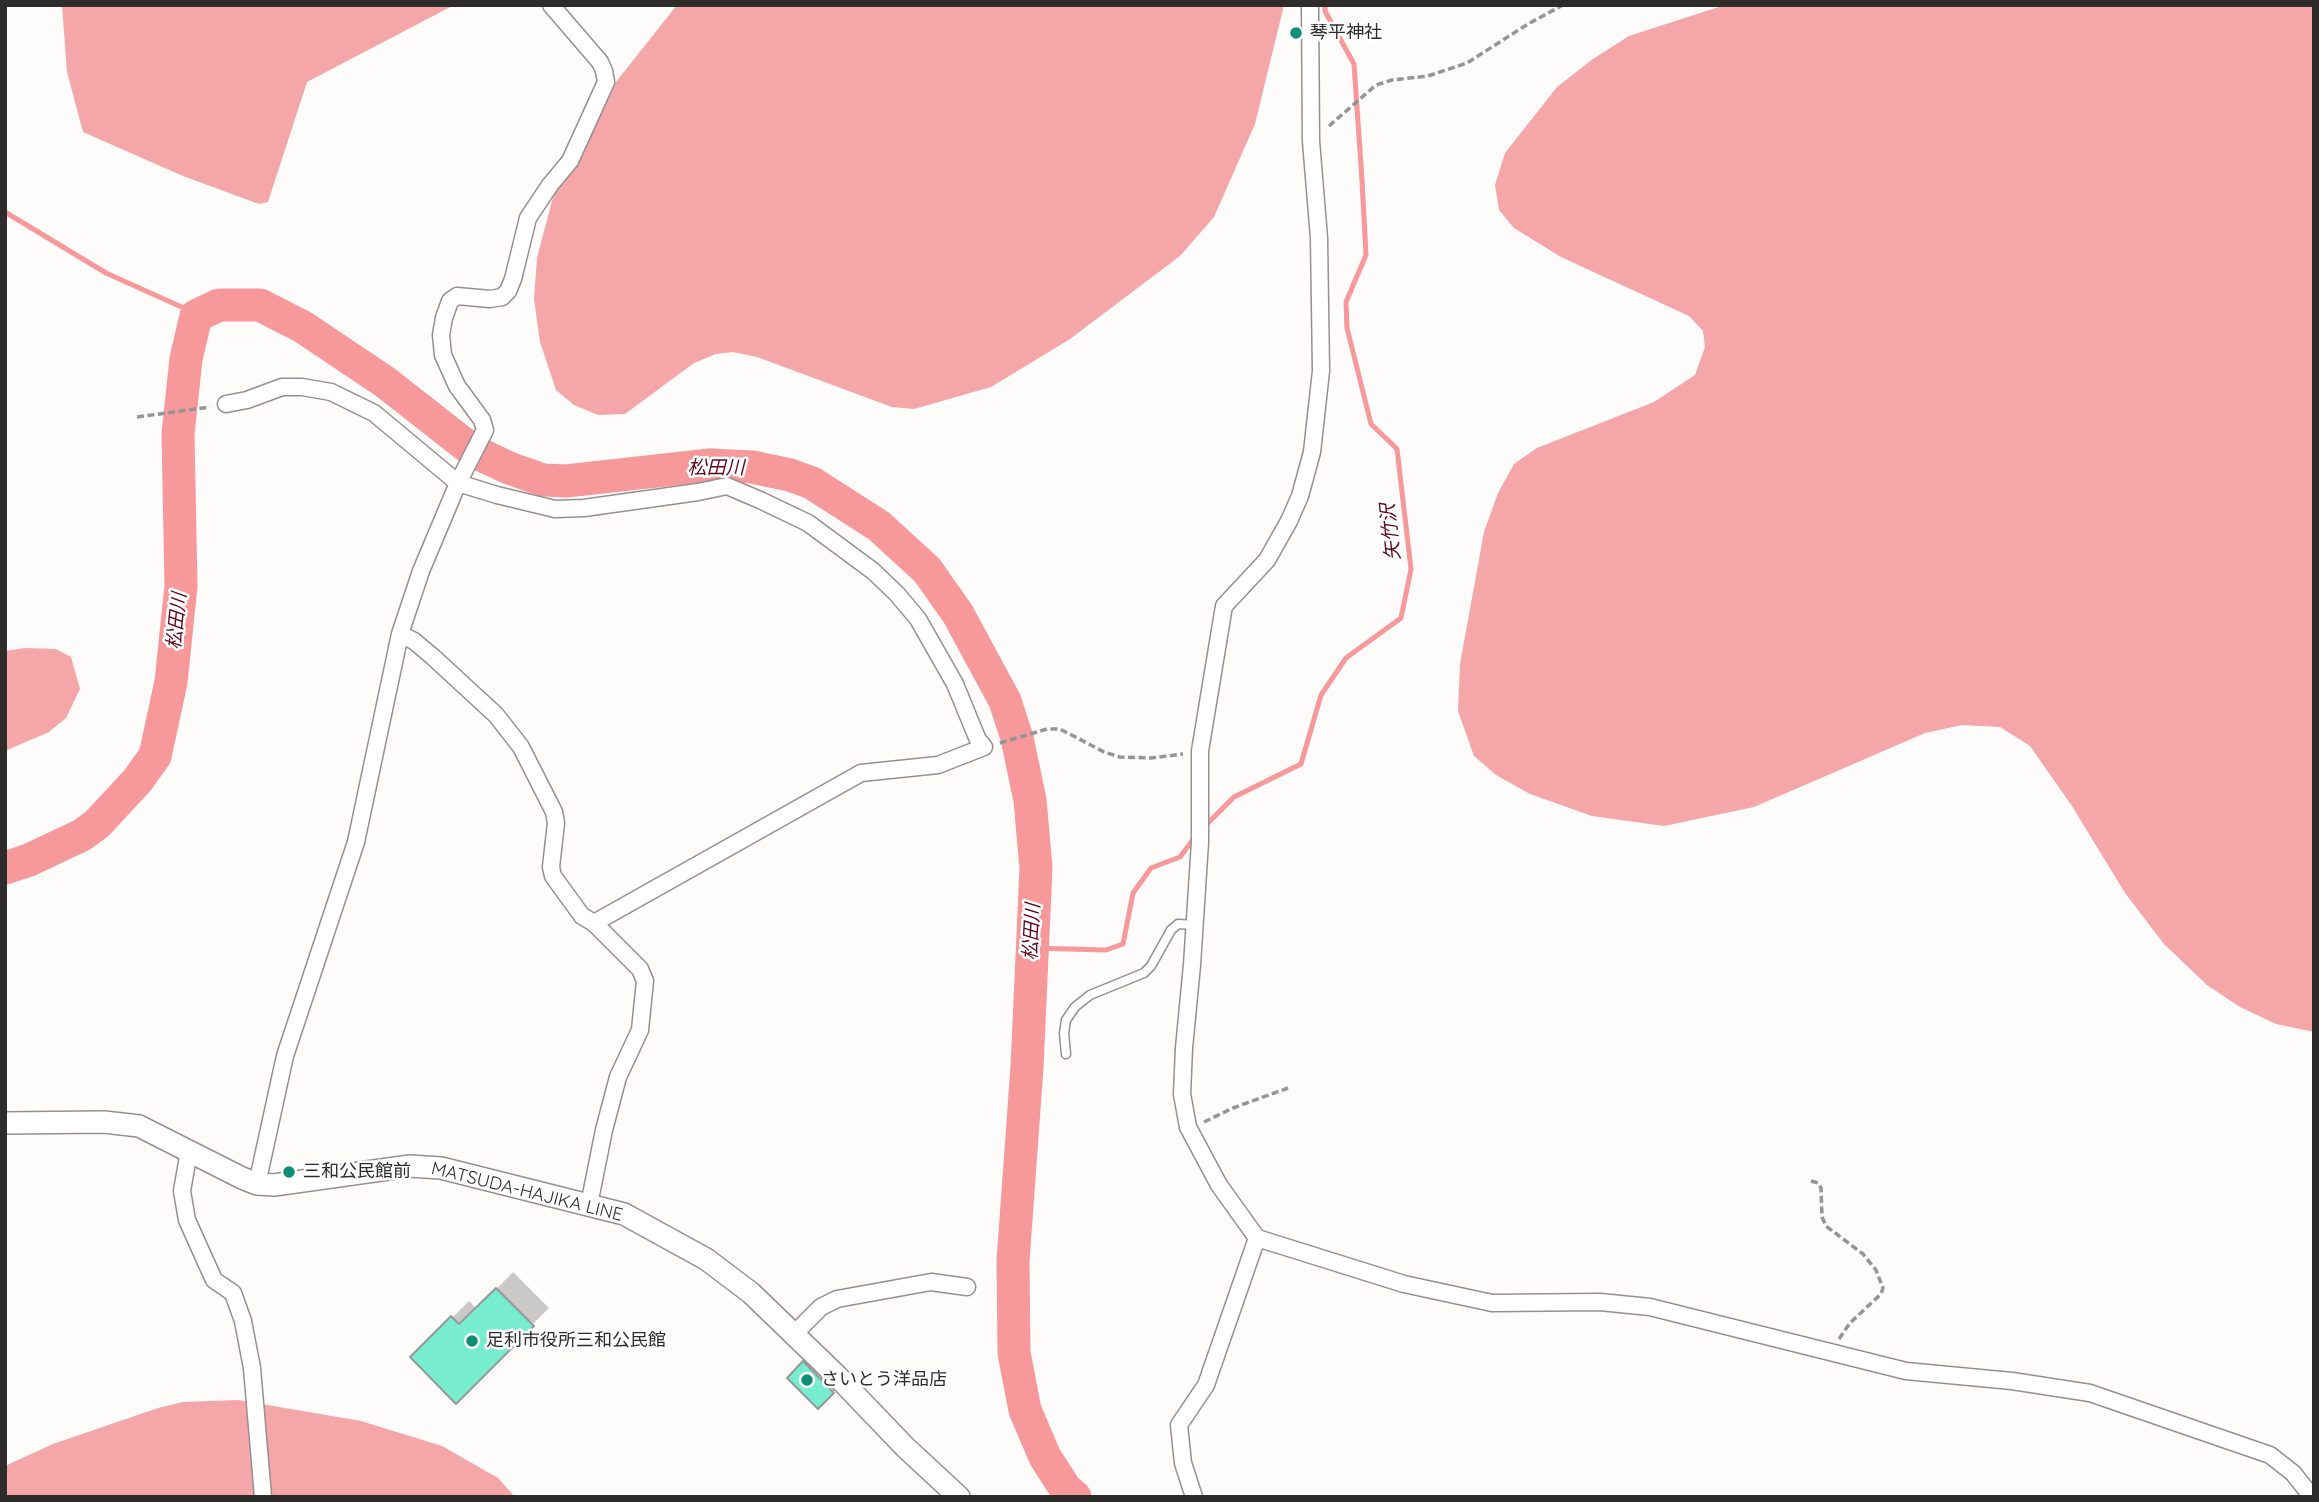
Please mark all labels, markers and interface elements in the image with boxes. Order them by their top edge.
place label: 琴平神社 [1310,22,1382,44]
marker: 琴平神社 [1288,25,1304,41]
water label: 松田川 [688,457,744,479]
water label: 矢竹沢 [1377,502,1405,562]
water label: 松田川 [163,591,191,651]
water label: 松田川 [1019,903,1045,961]
street label: MATSUDA-HAJIKA LINE [429,1158,625,1226]
place label: 三和公民館前 [303,1161,411,1183]
marker: 三和公民館前 [281,1164,297,1180]
place label: 足利市役所三和公民館 [486,1330,666,1352]
marker: 足利市役所三和公民館 [464,1333,480,1349]
place label: さいとう洋品店 [821,1369,947,1391]
marker: さいとう洋品店 [799,1372,815,1388]

